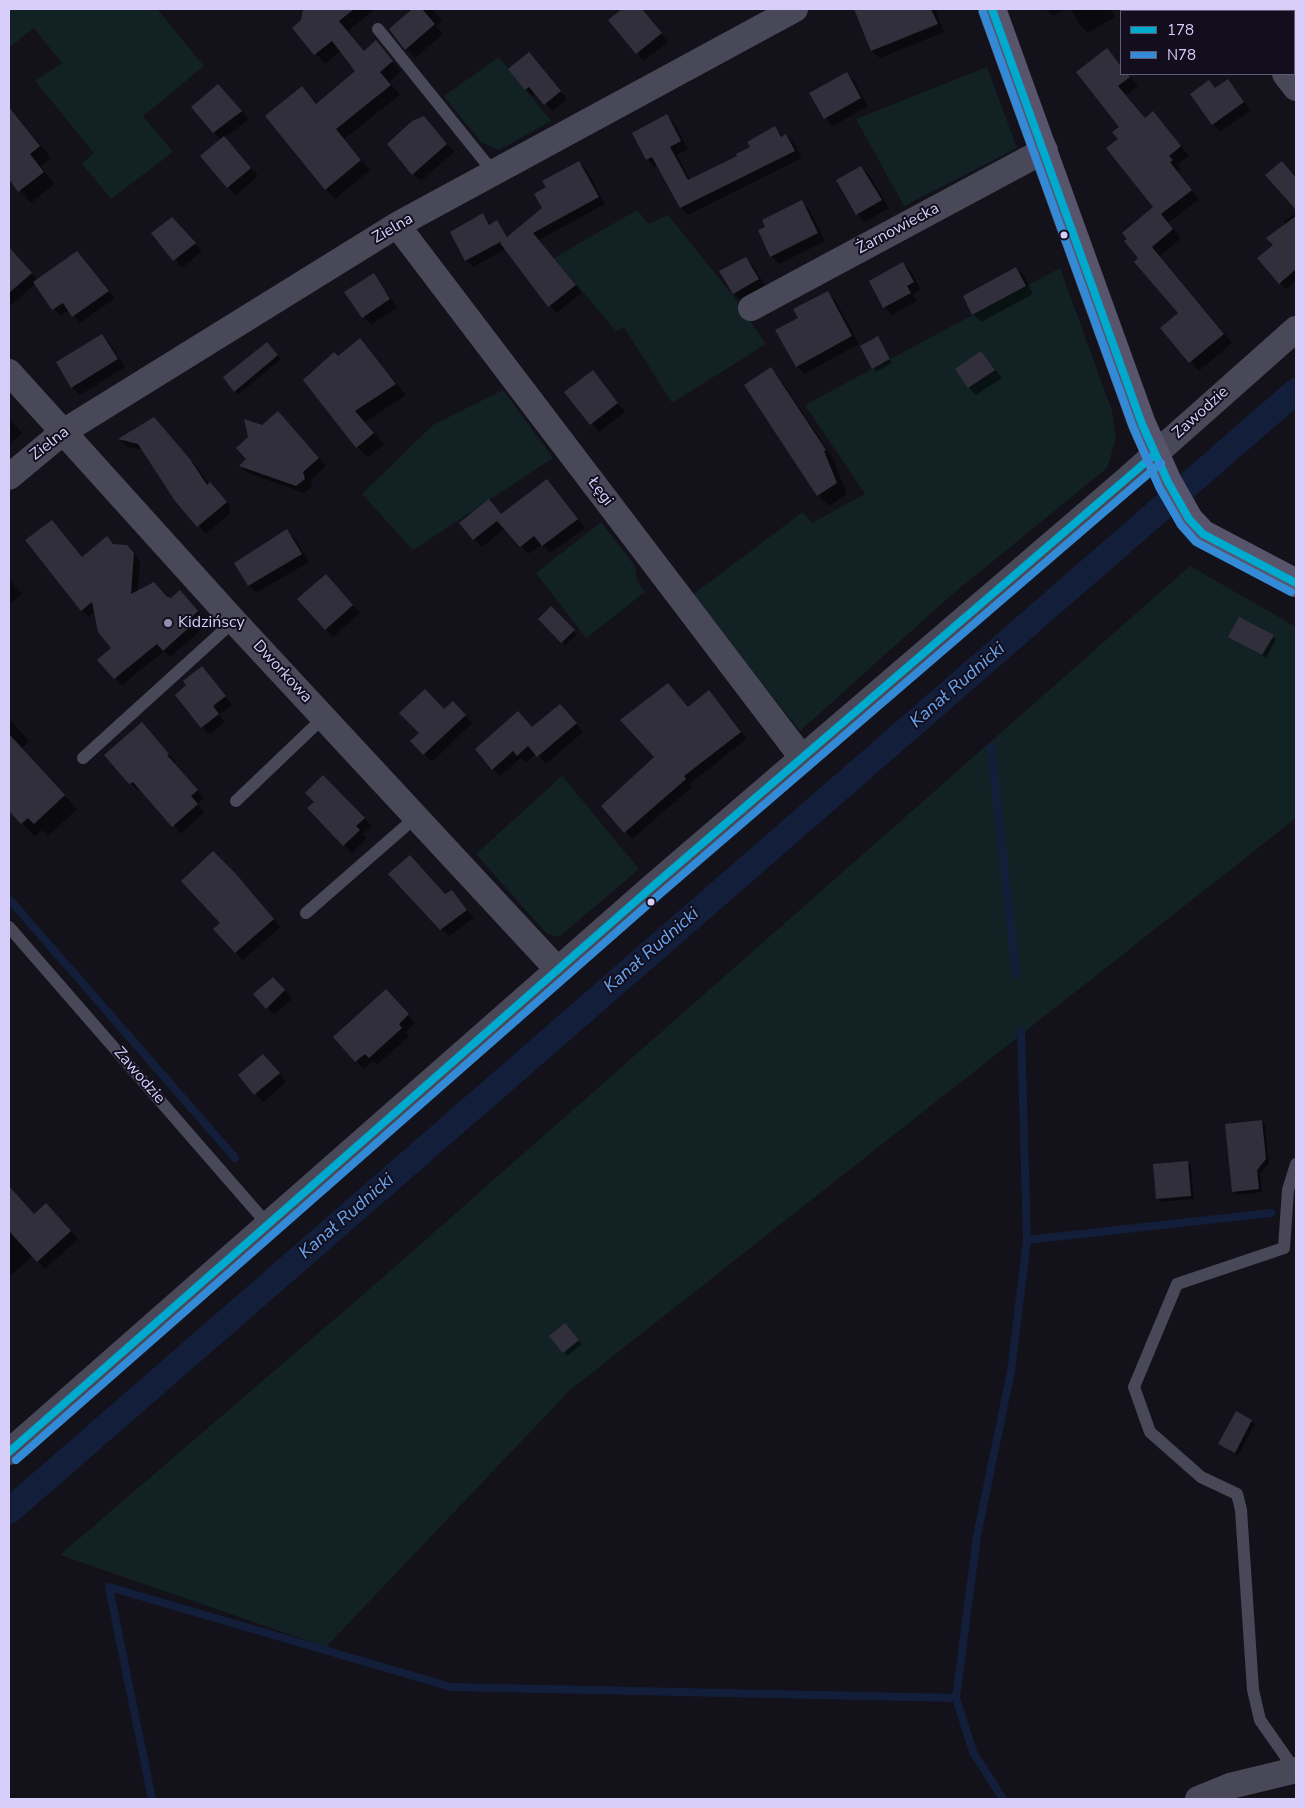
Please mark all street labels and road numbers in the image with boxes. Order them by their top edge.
street label: Żarnowiecka [853,199,943,259]
street label: Zielna [369,210,417,248]
street label: Zawodzie [1169,383,1233,443]
street label: Zielna [27,423,73,465]
street label: Łęgi [583,474,617,510]
street label: Dworkowa [248,637,316,707]
street label: Zawodzie [109,1044,169,1108]

